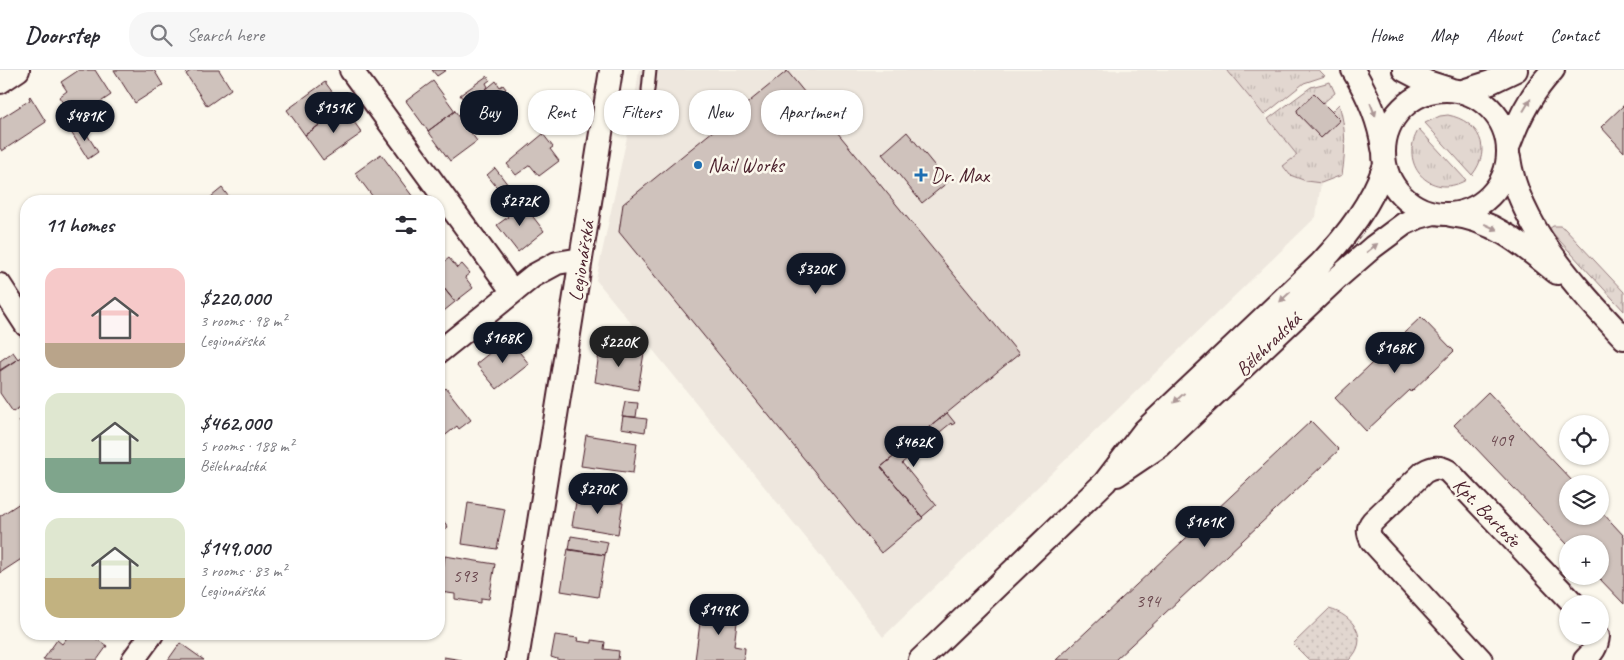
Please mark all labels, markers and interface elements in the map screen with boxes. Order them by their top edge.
search box [129,12,479,57]
text: Doorstep [25,20,99,50]
icon: search [147,21,175,49]
text: Search here [187,23,264,47]
text: Home [1370,24,1403,46]
text: Map [1431,24,1458,46]
text: About [1486,24,1522,46]
text: Contact [1550,24,1599,46]
chip: Buy [460,90,518,135]
chip: Rent [528,90,594,135]
chip: Filters [604,90,679,135]
chip: New [689,90,751,135]
chip: Apartment [761,90,863,135]
pin: $151K [299,92,369,134]
text: $151K [316,98,352,118]
one-way arrow [1522,99,1531,112]
pin: $481K [50,100,120,142]
one-way arrow [1370,103,1378,118]
text: $481K [67,106,103,126]
place label: Nail Works [708,153,786,178]
marker: Nail Works [692,159,704,171]
place label: Dr. Max [931,163,991,188]
marker: Dr. Max [915,169,927,181]
pin: $272K [485,184,555,227]
text: $272K [502,191,538,211]
icon: filters [392,211,420,239]
text: 11 homes [45,212,114,238]
street label: Legionářská [563,217,601,303]
one-way arrow [1484,223,1498,231]
one-way arrow [1366,243,1378,254]
pin: $320K [781,252,851,295]
text: $320K [798,259,834,279]
text: $220,000 [200,285,270,311]
icon: home [85,288,145,348]
one-way arrow [1279,291,1291,303]
street label: Bělehradská [1230,305,1308,382]
text: 3 rooms · 98 m² [200,311,286,331]
pin: $168K [468,322,538,364]
pin: $220K [584,326,654,368]
text: $168K [484,328,522,348]
text: Legionářská [200,331,265,351]
text: $220K [601,332,637,352]
pin: $168K [1360,332,1430,374]
text: $168K [1376,338,1414,358]
one-way arrow [1173,392,1185,404]
text: $462,000 [200,410,271,436]
icon: home [85,413,145,473]
map controls [1559,415,1609,645]
button: locate [1559,415,1609,465]
pin: $462K [879,426,949,468]
house number: 409 [1489,429,1515,451]
text: $462K [895,432,933,452]
text: 5 rooms · 188 m² [200,436,294,456]
text: Bělehradská [200,456,265,476]
pin: $270K [563,472,633,515]
street label: Kpt. Bartoše [1448,473,1527,553]
button: layers [1559,475,1609,525]
text: $270K [580,479,616,499]
pin: $161K [1170,506,1240,548]
text: $161K [1186,512,1224,532]
text: $149,000 [200,535,270,561]
button: + [1559,535,1609,585]
icon: home [85,538,145,598]
text: 3 rooms · 83 m² [200,561,286,581]
house number: 593 [453,565,479,587]
text: Legionářská [200,581,265,601]
house number: 394 [1136,590,1162,612]
pin: $149K [684,594,754,636]
button: − [1559,595,1609,645]
text: $149K [701,600,737,620]

